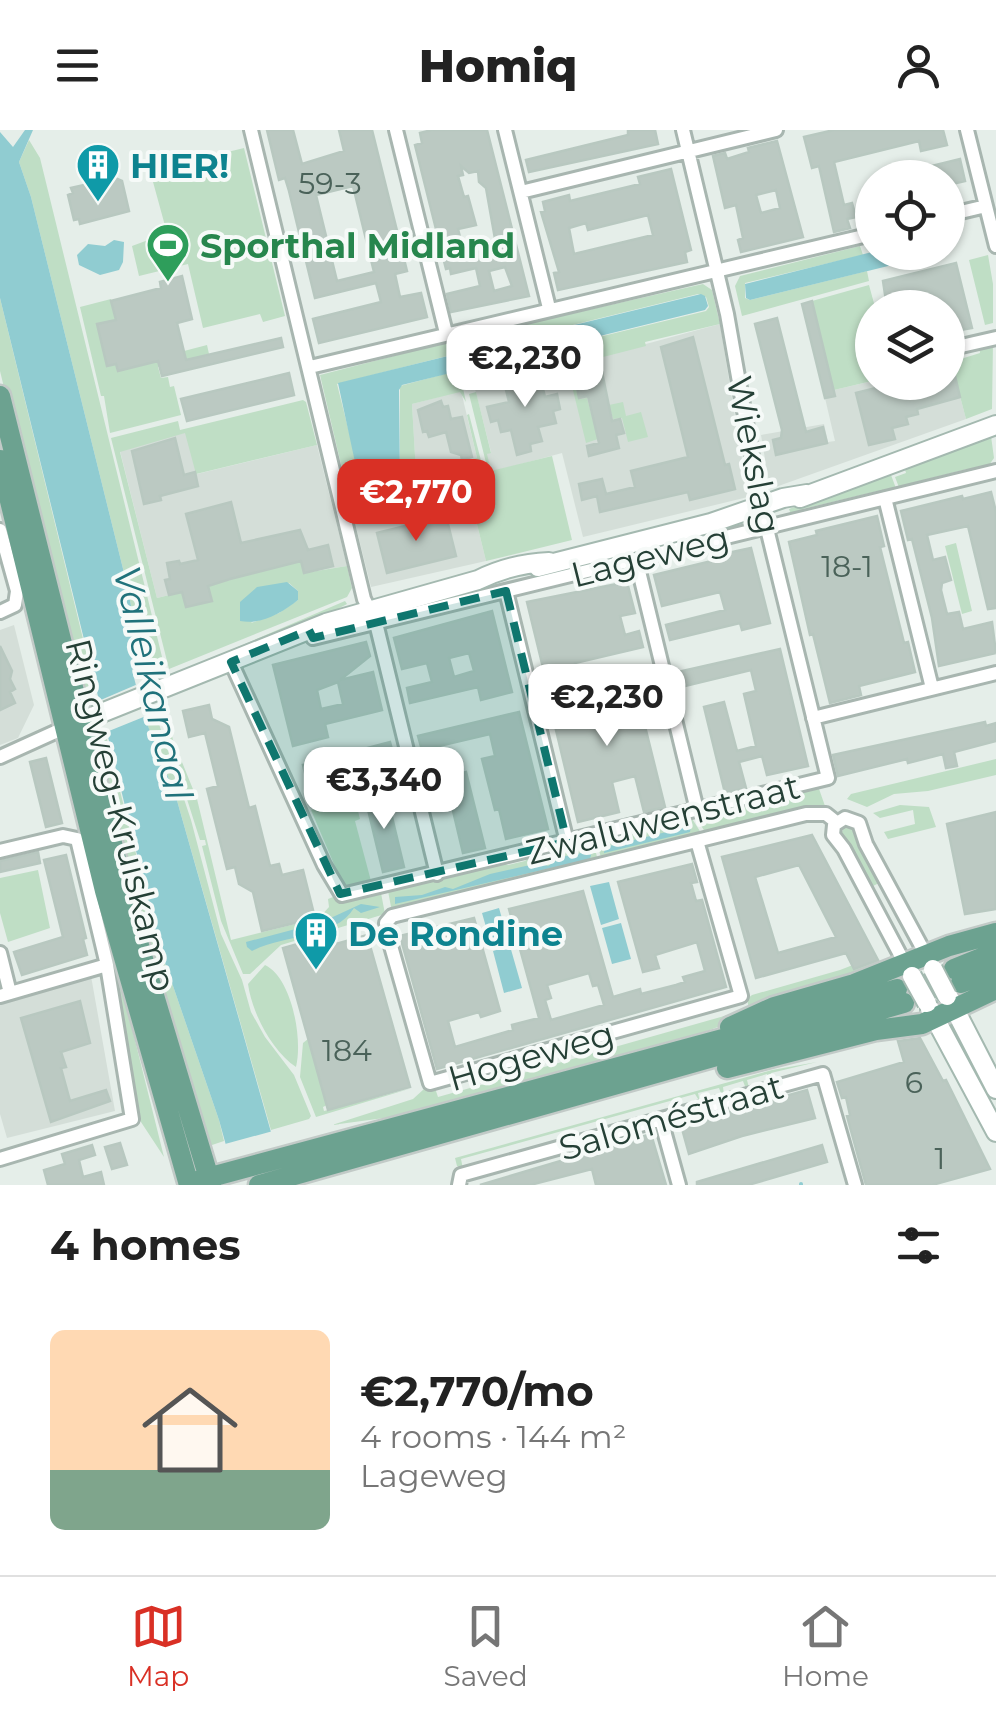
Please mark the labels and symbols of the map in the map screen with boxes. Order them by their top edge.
building icon: HIER! [75,142,121,203]
place label: HIER! [130,144,229,187]
house number: 59-3 [298,165,362,202]
sports icon: Sporthal Midland [145,222,191,283]
place label: Sporthal Midland [200,224,515,267]
pin: €2,230 [444,325,606,410]
street label: Wiekslag [718,372,790,538]
pin: €2,770 [335,459,497,544]
street label: Lageweg [567,516,733,596]
house number: 18-1 [821,548,873,585]
water label: Valleikanaal [103,561,203,805]
street label: Ringweg-Kruiskamp [56,634,186,996]
pin: €2,230 [526,664,688,749]
pin: €3,340 [303,747,465,832]
street label: Zwaluwenstraat [522,764,804,874]
building icon: De Rondine [293,910,339,971]
place label: De Rondine [348,912,563,955]
street label: Hogeweg [443,1012,619,1100]
house number: 184 [322,1032,372,1069]
street label: Saloméstraat [554,1064,788,1170]
house number: 6 [905,1064,923,1101]
house number: 1 [935,1140,945,1177]

